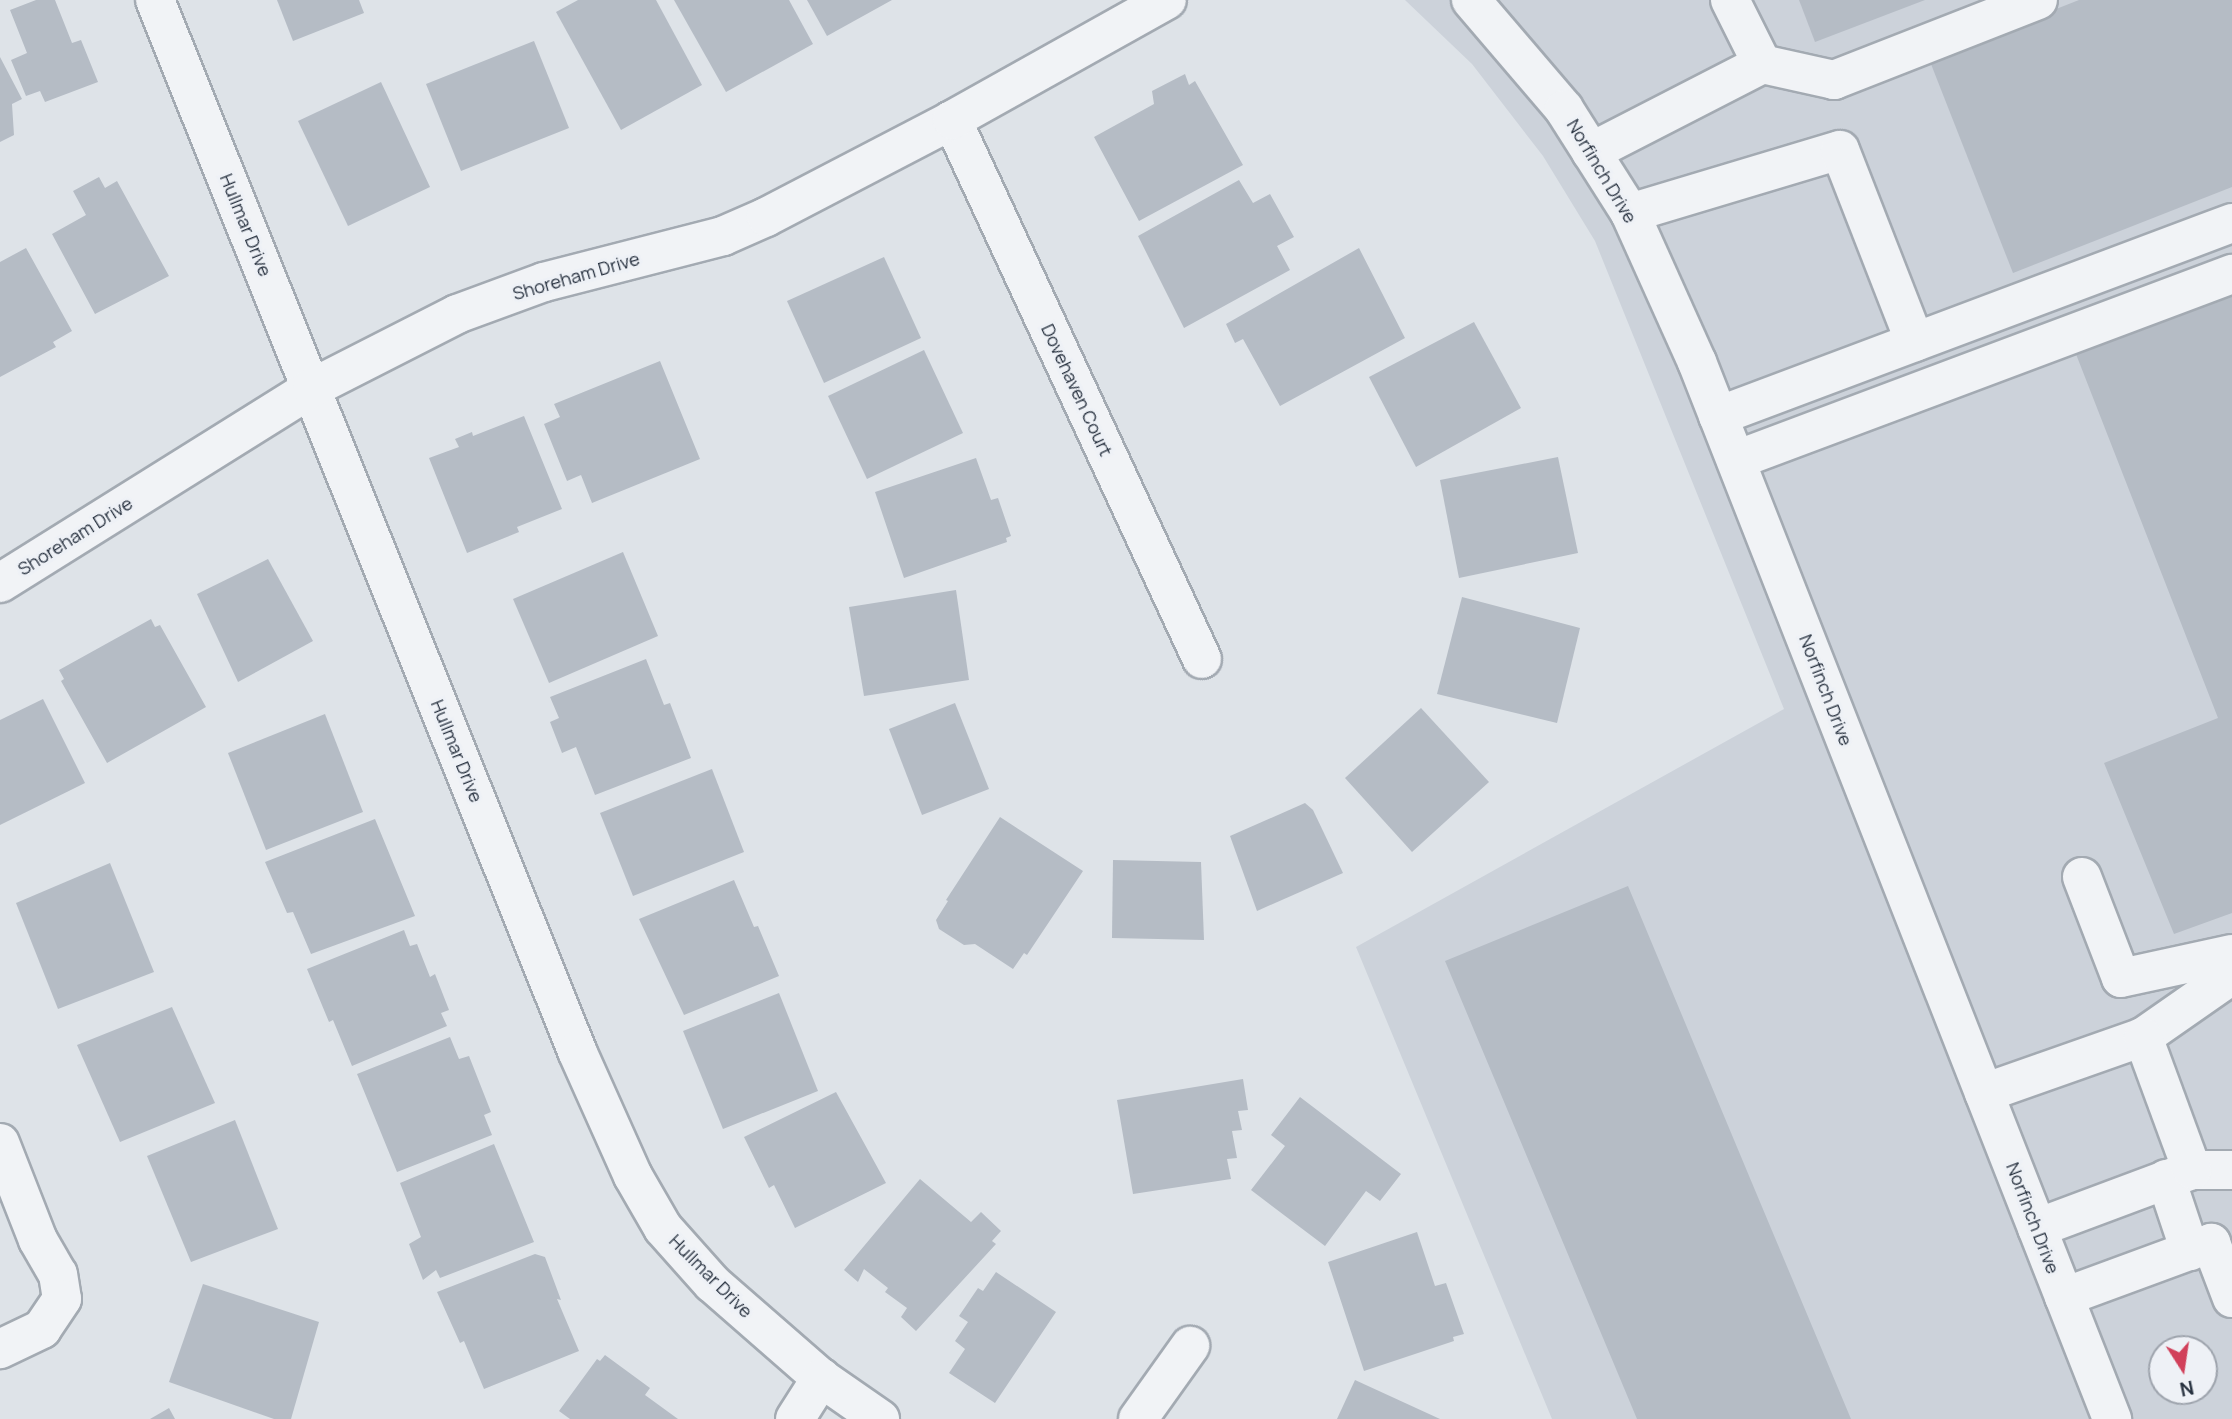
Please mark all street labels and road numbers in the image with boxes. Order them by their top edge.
street label: Norfinch Drive [1563,115,1641,227]
street label: Hullmar Drive [216,170,276,280]
street label: Shoreham Drive [510,248,642,304]
street label: Dovehaven Court [1037,321,1117,459]
street label: Shoreham Drive [14,492,136,580]
street label: Norfinch Drive [1795,631,1857,749]
street label: Hullmar Drive [427,696,487,806]
street label: Norfinch Drive [2002,1159,2064,1277]
street label: Hullmar Drive [665,1230,757,1322]

